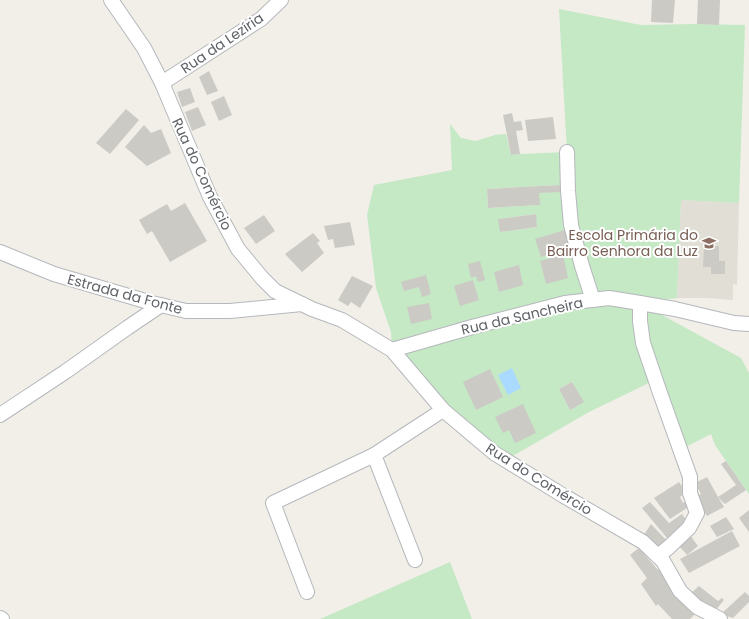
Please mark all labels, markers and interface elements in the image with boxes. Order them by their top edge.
street label: Rua da Lezíria [177,8,267,78]
street label: Rua do Comércio [167,115,237,233]
place label: Escola Primária do Bairro Senhora da Luz [547,225,698,261]
school or university icon: Escola Primária do Bairro Senhora da Luz [701,235,717,251]
street label: Estrada da Fonte [65,269,185,319]
street label: Rua da Sancheira [459,292,585,340]
street label: Rua do Comércio [482,438,596,520]

